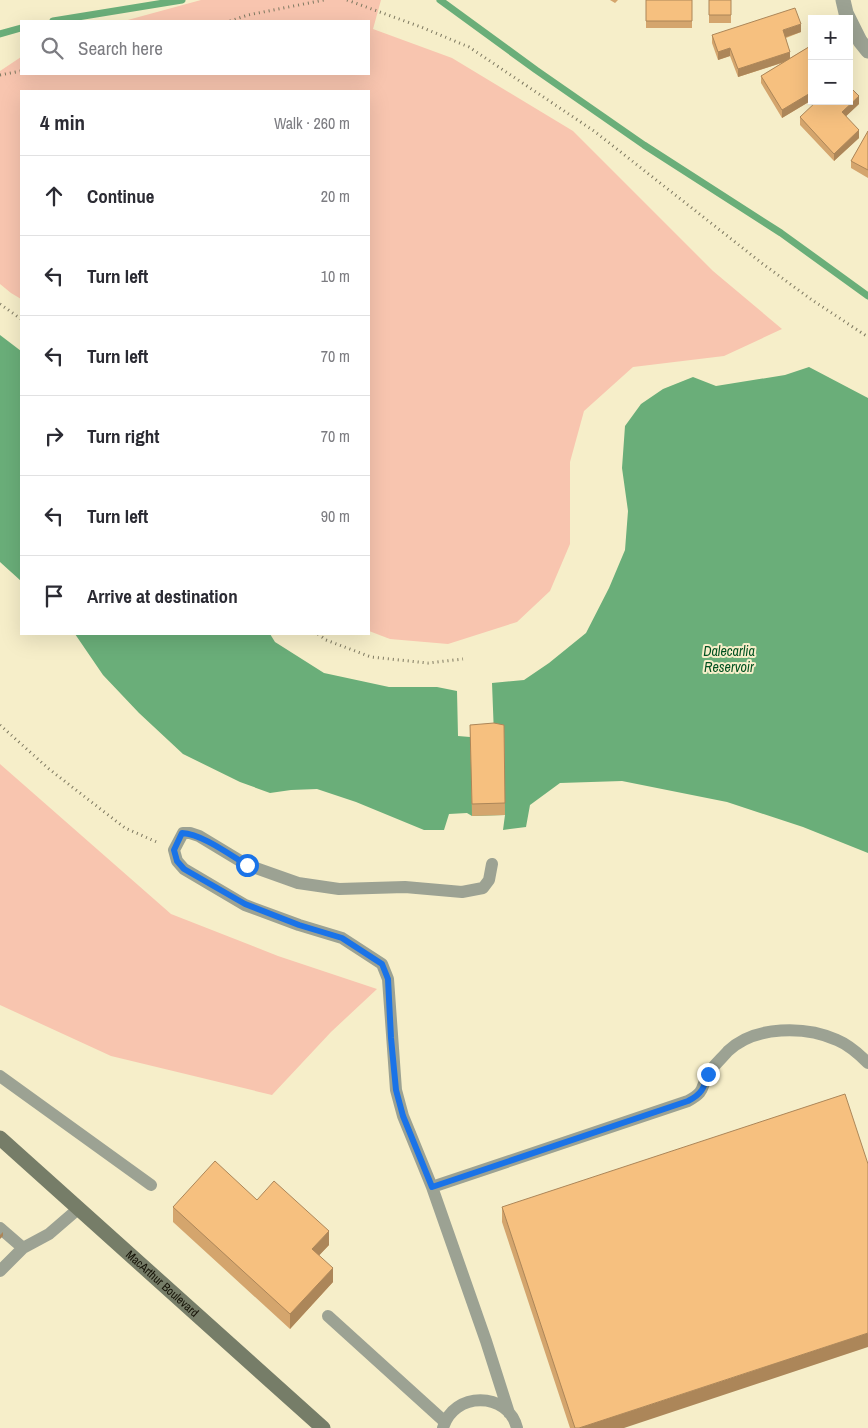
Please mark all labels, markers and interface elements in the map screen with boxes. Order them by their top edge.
map controls [808,15,853,105]
button: + [808,15,853,60]
search box [20,20,370,75]
icon: search [38,34,66,62]
text: Search here [78,35,163,61]
button: − [808,60,853,105]
text: 4 min [40,108,85,137]
text: Walk · 260 m [274,112,350,134]
icon: ahead [40,182,68,210]
text: Continue [87,183,155,209]
text: 20 m [321,185,350,207]
icon: left [40,262,68,290]
text: Turn left [87,263,148,289]
text: 10 m [321,265,350,287]
icon: left [40,342,68,370]
text: Turn left [87,343,148,369]
text: 70 m [321,345,350,367]
icon: right [40,422,68,450]
text: Turn right [87,423,159,449]
text: 70 m [321,425,350,447]
icon: left [40,502,68,530]
text: Turn left [87,503,148,529]
text: 90 m [321,505,350,527]
icon: arrive [40,582,68,610]
text: Arrive at destination [87,583,238,609]
water label: Dalecarlia Reservoir [703,642,755,676]
route start [236,854,259,877]
route end [697,1063,720,1086]
street label: MacArthur Boulevard [122,1247,202,1321]

